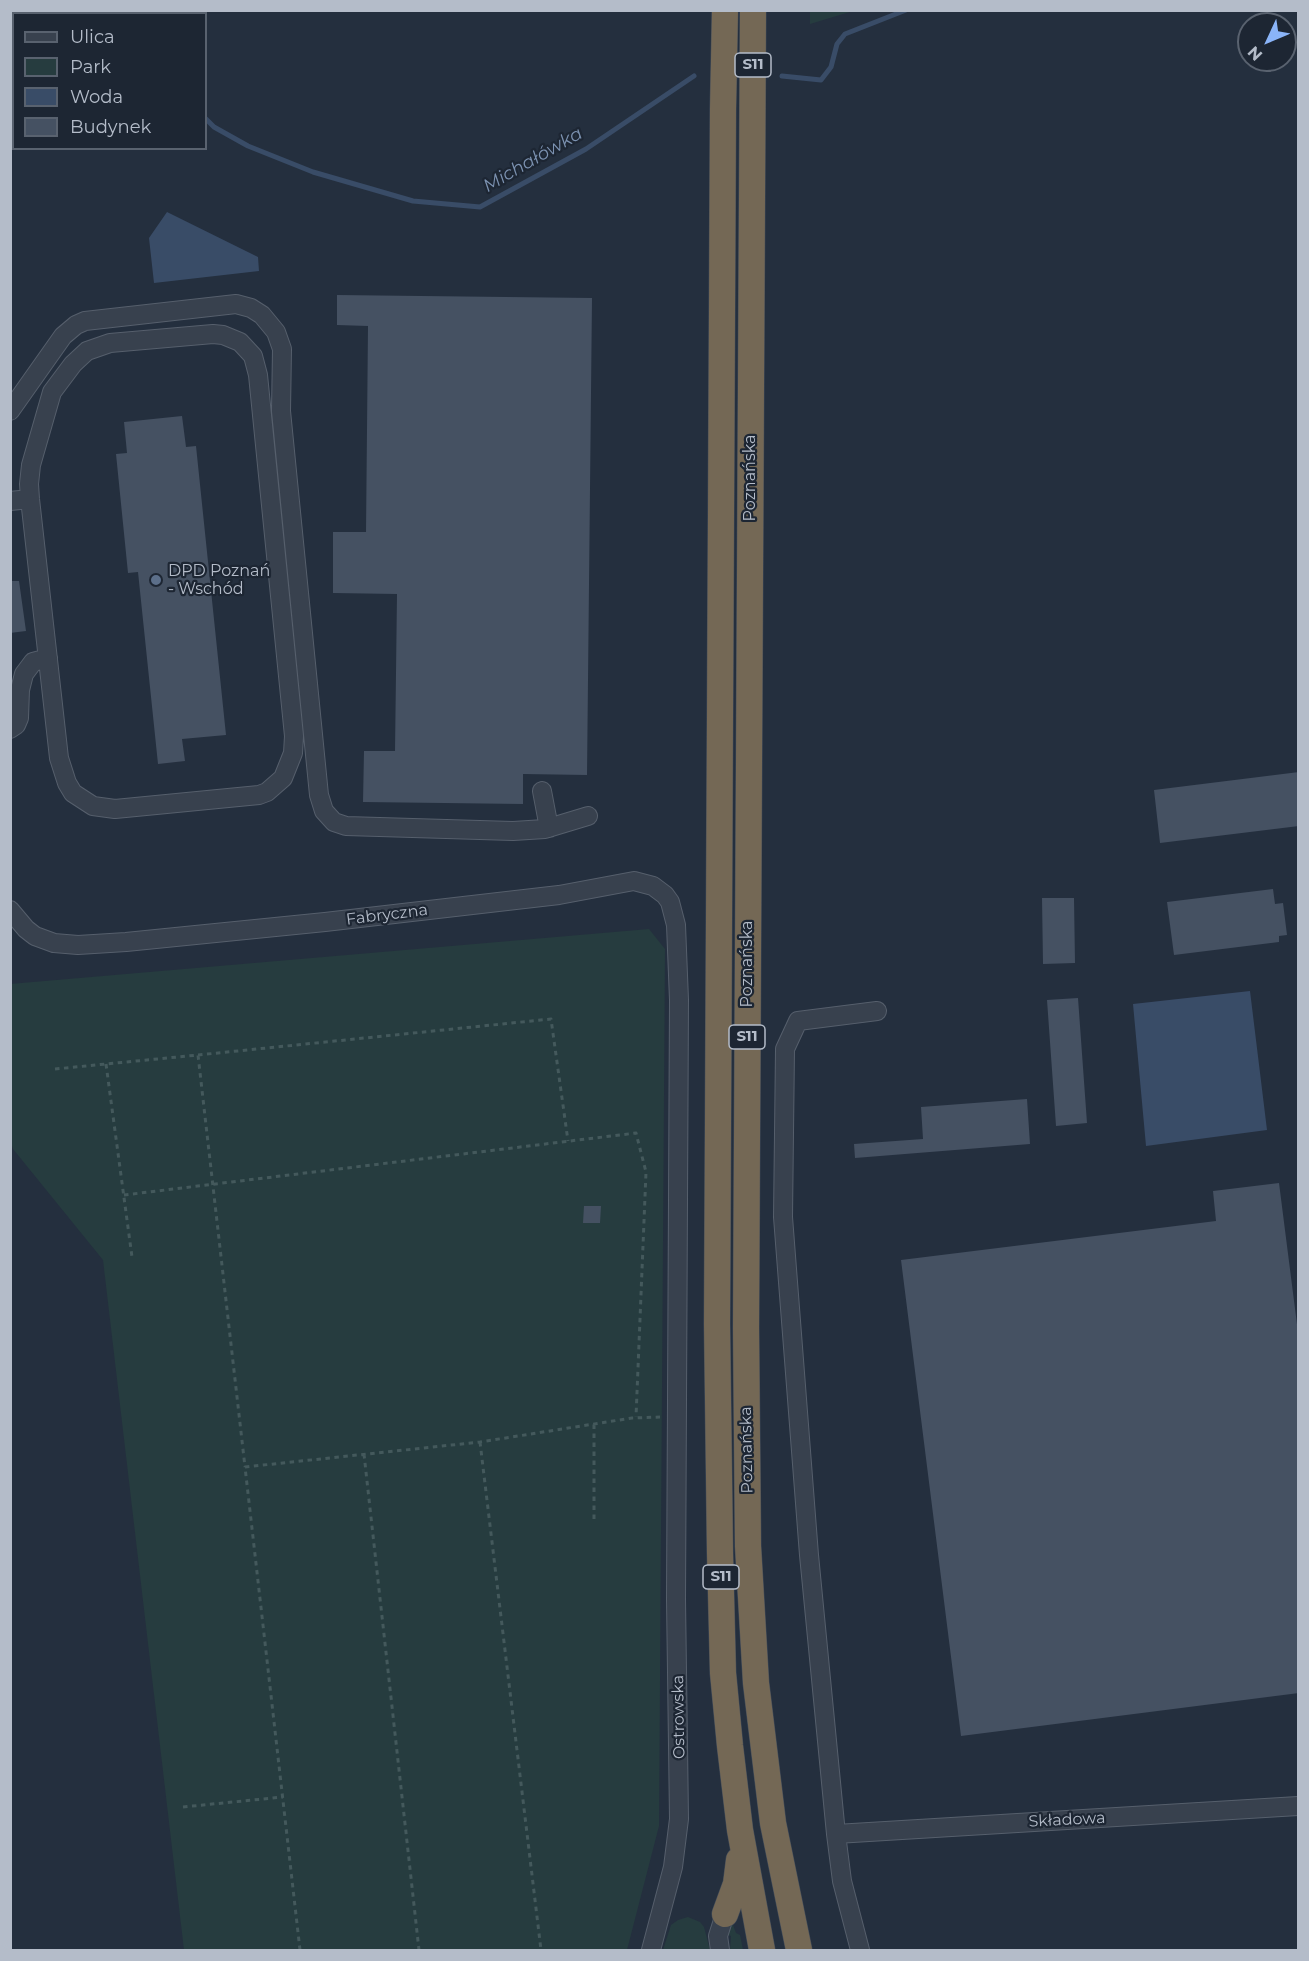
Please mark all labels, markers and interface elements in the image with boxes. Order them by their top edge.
legend [12,12,207,150]
north arrow [1237,12,1297,72]
text: Ulica [70,26,115,48]
text: N [1244,42,1266,65]
road number: S11 [735,53,771,77]
text: Park [70,56,111,78]
text: Woda [70,86,123,108]
text: Budynek [70,116,151,138]
water label: Michałówka [479,123,587,197]
street label: Poznańska [740,434,760,522]
place label: DPD Poznań - Wschód [168,561,270,599]
marker: DPD Poznań - Wschód [149,573,163,587]
street label: Fabryczna [345,900,429,930]
street label: Poznańska [737,920,757,1008]
road number: S11 [729,1025,765,1049]
street label: Poznańska [737,1406,757,1494]
road number: S11 [703,1565,739,1589]
street label: Ostrowska [669,1675,689,1759]
street label: Składowa [1028,1808,1106,1832]

